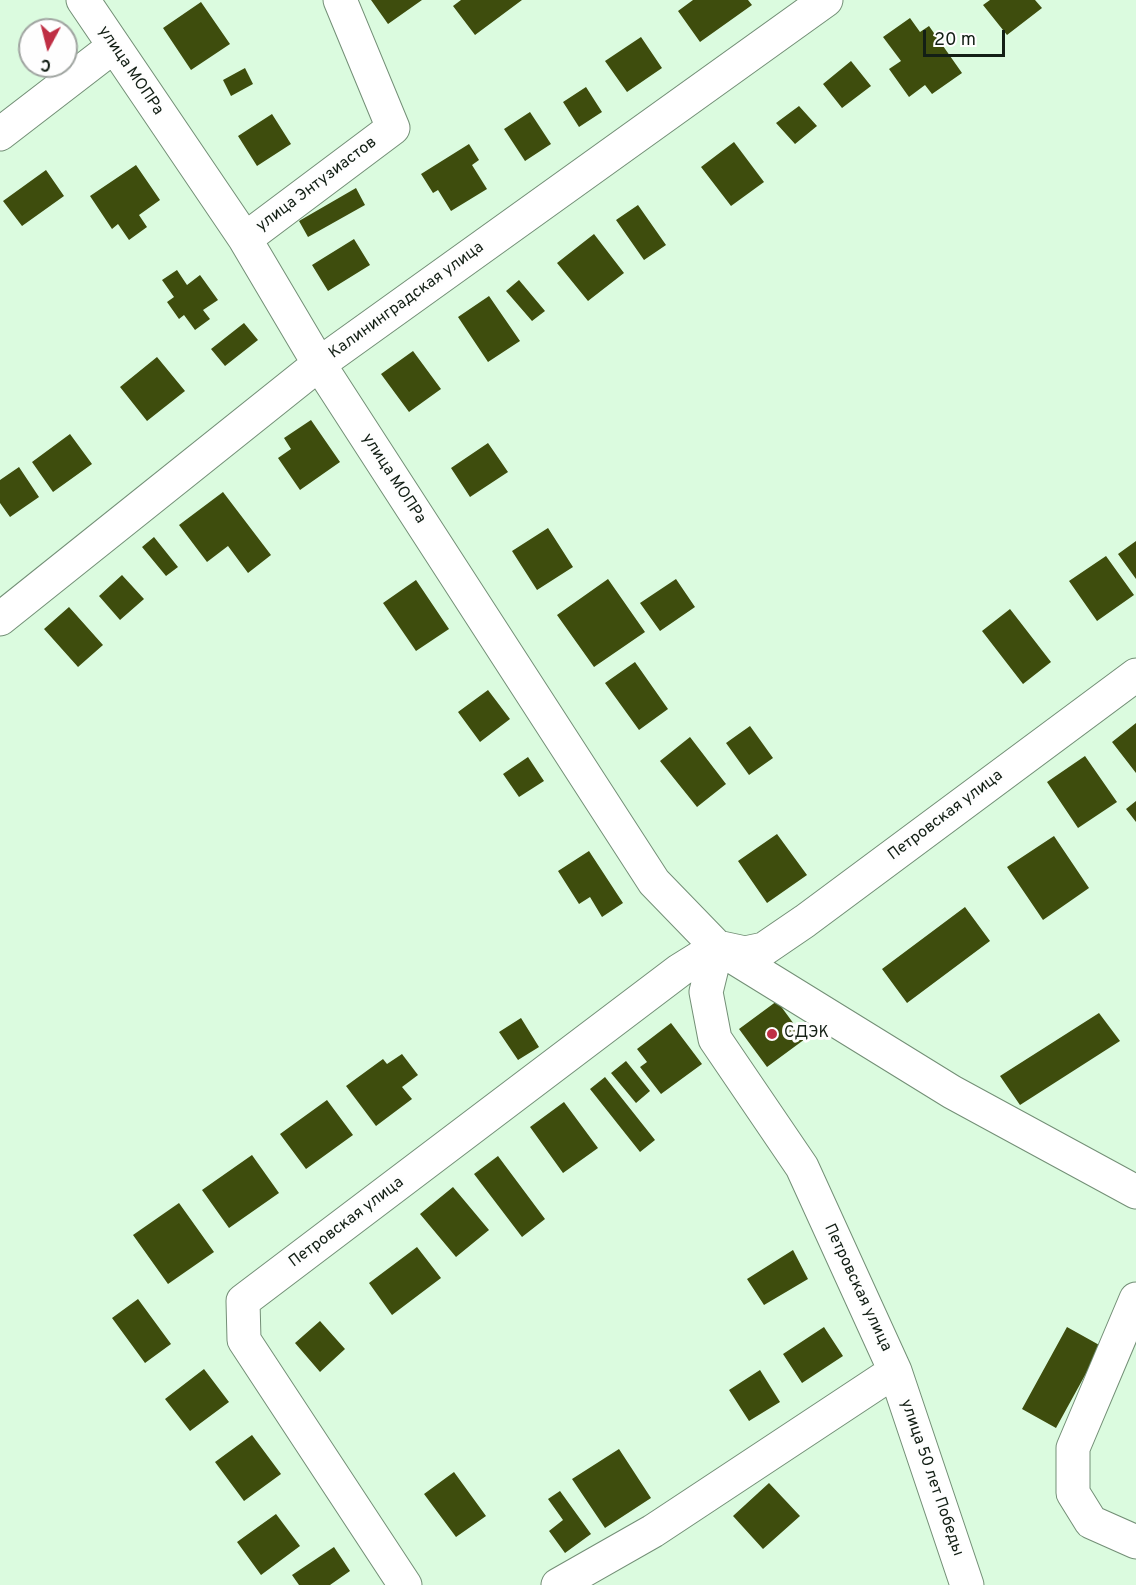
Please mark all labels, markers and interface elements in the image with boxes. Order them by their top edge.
north arrow [18,18,78,78]
scale bar [926,18,1008,56]
street label: улица МОПРа [93,23,167,119]
text: 20 m [934,29,976,52]
text: С [40,53,52,74]
street label: улица Энтузиастов [253,133,381,237]
street label: Калининградская улица [326,238,488,364]
street label: улица МОПРа [357,430,429,528]
street label: Петровская улица [885,767,1007,865]
place label: СДЭК [784,1024,829,1044]
marker: СДЭК [765,1027,779,1041]
street label: Петровская улица [286,1174,408,1272]
street label: Петровская улица [819,1221,895,1355]
street label: улица 50 лет Победы [895,1397,967,1559]

